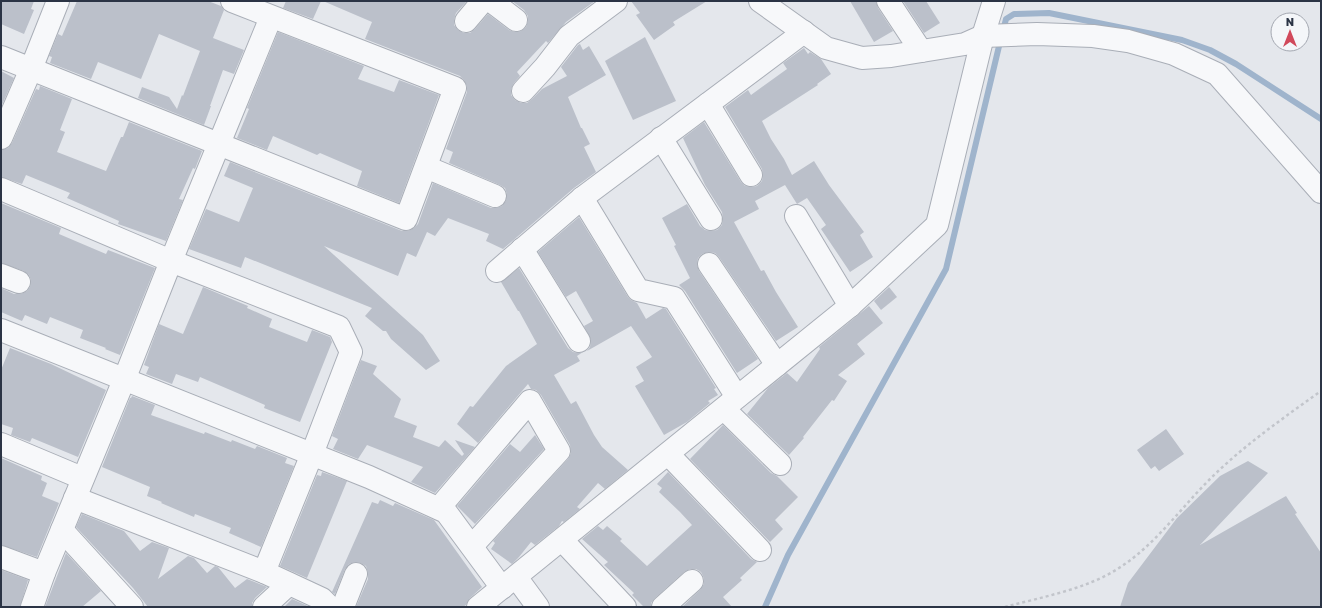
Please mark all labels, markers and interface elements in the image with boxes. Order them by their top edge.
north arrow [1270,12,1310,52]
text: N [1286,15,1294,28]

